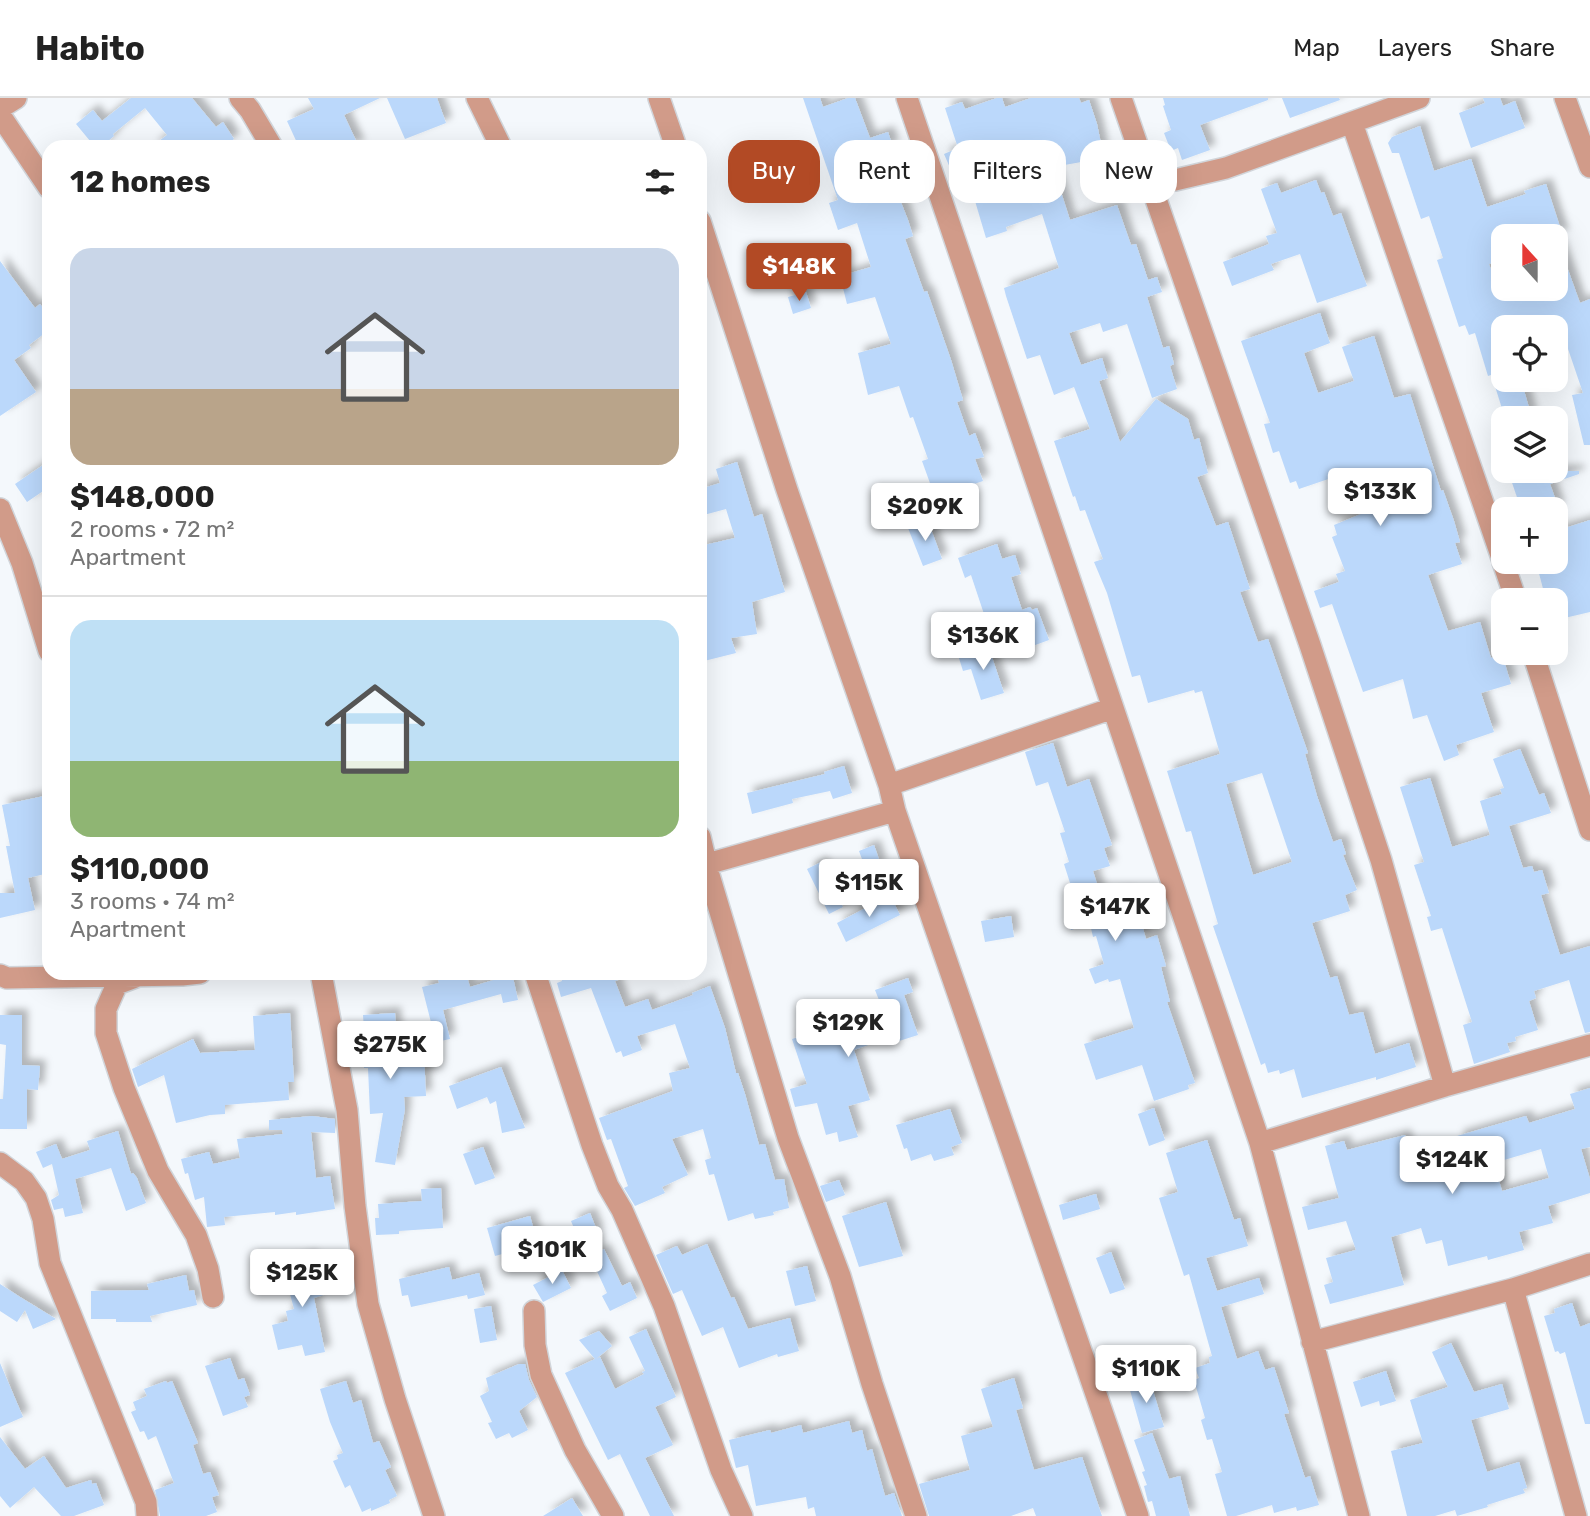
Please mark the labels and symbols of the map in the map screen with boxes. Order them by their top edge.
north arrow [1491,224,1568,301]
pin: $148K [750,244,848,303]
pin: $133K [1331,468,1429,528]
pin: $209K [876,484,974,543]
pin: $136K [934,612,1032,672]
pin: $115K [820,860,918,919]
pin: $147K [1066,884,1164,943]
pin: $129K [799,1000,897,1059]
pin: $275K [341,1021,439,1081]
pin: $124K [1403,1136,1501,1196]
pin: $101K [503,1226,601,1286]
pin: $125K [253,1250,351,1309]
pin: $110K [1097,1346,1195,1405]

